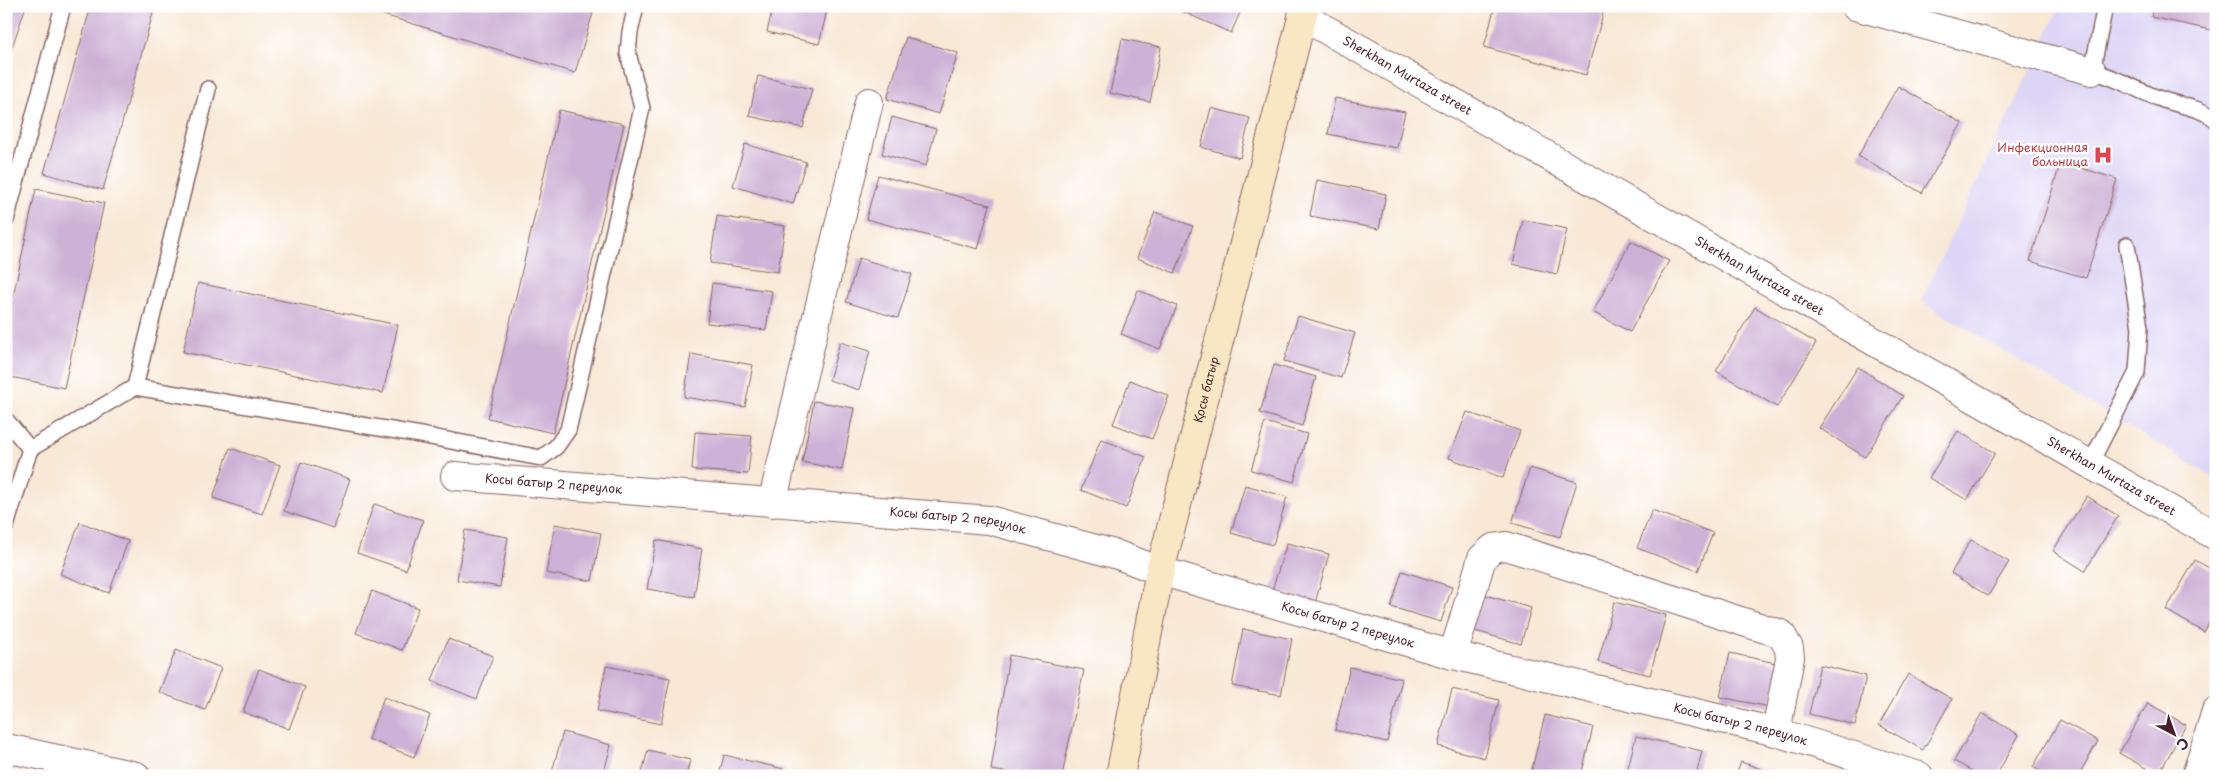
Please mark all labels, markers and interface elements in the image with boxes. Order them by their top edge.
street label: Sherkhan Murtaza street [1340,31,1476,119]
place label: Инфекционная больница [1997,138,2088,170]
hospital icon: Инфекционная больница [2092,144,2114,166]
street label: Sherkhan Murtaza street [1692,231,1828,319]
street label: Қосы батыр [1188,354,1223,425]
street label: Sherkhan Murtaza street [2044,432,2180,519]
street label: Косы батыр 2 переулок [485,469,624,498]
street label: Косы батыр 2 переулок [889,502,1029,538]
street label: Косы батыр 2 переулок [1280,596,1418,652]
street label: Косы батыр 2 переулок [1672,698,1811,749]
north arrow [2150,710,2200,760]
text: С [2172,733,2194,756]

